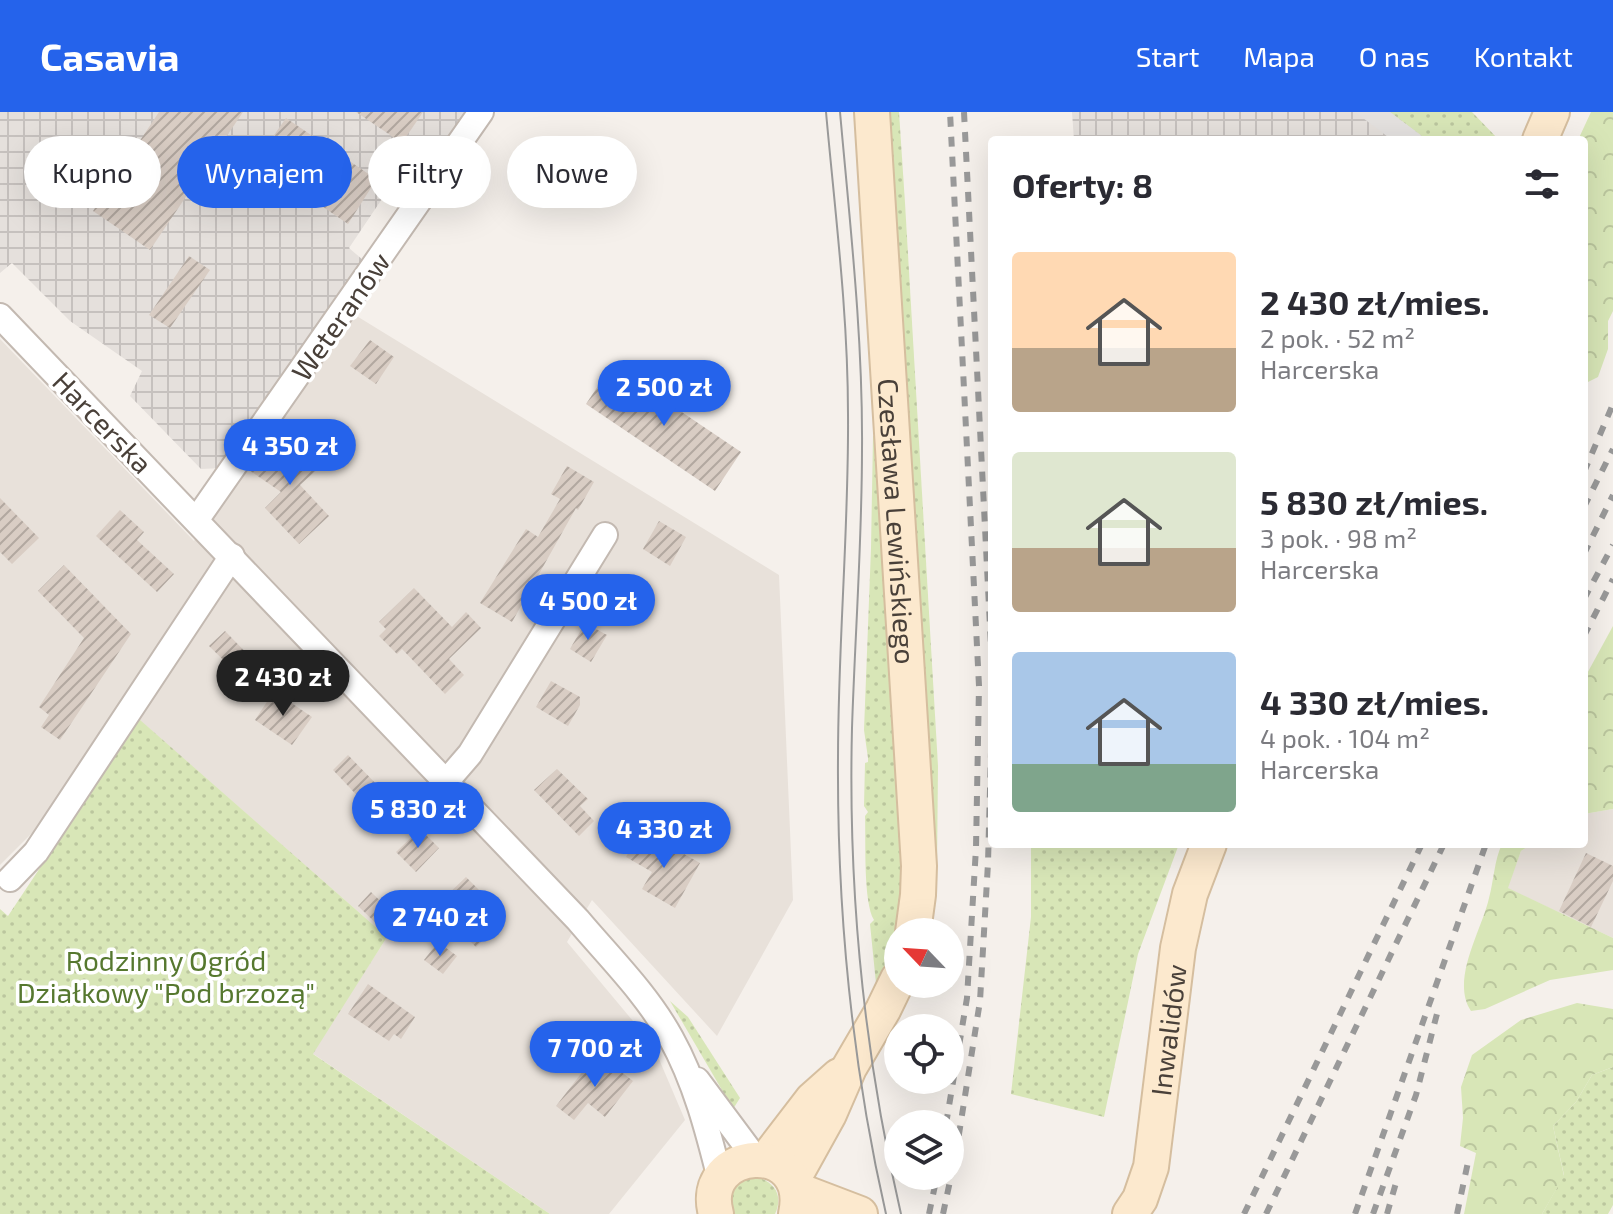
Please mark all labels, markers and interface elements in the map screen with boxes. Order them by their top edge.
text: Casavia [40,33,179,79]
text: Start [1136,39,1199,73]
text: Mapa [1243,39,1315,73]
text: O nas [1359,39,1430,73]
text: Kontakt [1474,39,1573,73]
chip: Kupno [24,136,161,208]
chip: Wynajem [177,136,352,208]
chip: Filtry [368,136,491,208]
chip: Nowe [507,136,637,208]
icon: filters [1520,162,1564,206]
text: Oferty: 8 [1012,164,1153,205]
street label: Weteranów [283,245,397,387]
text: 2 430 zł/mies. [1260,281,1489,322]
icon: home [1076,284,1172,380]
text: 2 pok. · 52 m² [1260,322,1415,353]
text: Harcerska [1260,353,1379,384]
pin: 2 500 zł [581,360,747,428]
street label: Harcerska [46,364,160,480]
text: 2 500 zł [616,370,712,401]
street label: Czesława Lewińskiego [872,377,923,665]
pin: 4 350 zł [207,419,373,487]
text: 4 350 zł [242,429,338,460]
text: 5 830 zł/mies. [1260,481,1488,522]
icon: home [1076,484,1172,580]
text: 3 pok. · 98 m² [1260,522,1417,553]
text: Harcerska [1260,553,1379,584]
pin: 4 500 zł [505,574,671,642]
text: 4 500 zł [539,584,637,615]
pin: 2 430 zł [200,650,366,718]
text: 2 430 zł [234,660,332,691]
text: 4 330 zł/mies. [1260,681,1489,722]
icon: home [1076,684,1172,780]
text: 4 pok. · 104 m² [1260,722,1430,753]
text: Harcerska [1260,753,1379,784]
pin: 5 830 zł [335,782,501,850]
text: 5 830 zł [370,792,466,823]
pin: 4 330 zł [581,802,747,870]
text: 4 330 zł [616,812,712,843]
pin: 2 740 zł [357,890,523,958]
text: 2 740 zł [392,900,488,931]
north arrow [884,918,964,998]
map controls [884,918,964,1190]
park label: Rodzinny Ogród Działkowy "Pod brzozą" [17,943,315,1009]
street label: Inwalidów [1143,962,1193,1098]
button: locate [884,1014,964,1094]
pin: 7 700 zł [512,1021,678,1089]
text: 7 700 zł [548,1031,642,1062]
button: layers [884,1110,964,1190]

